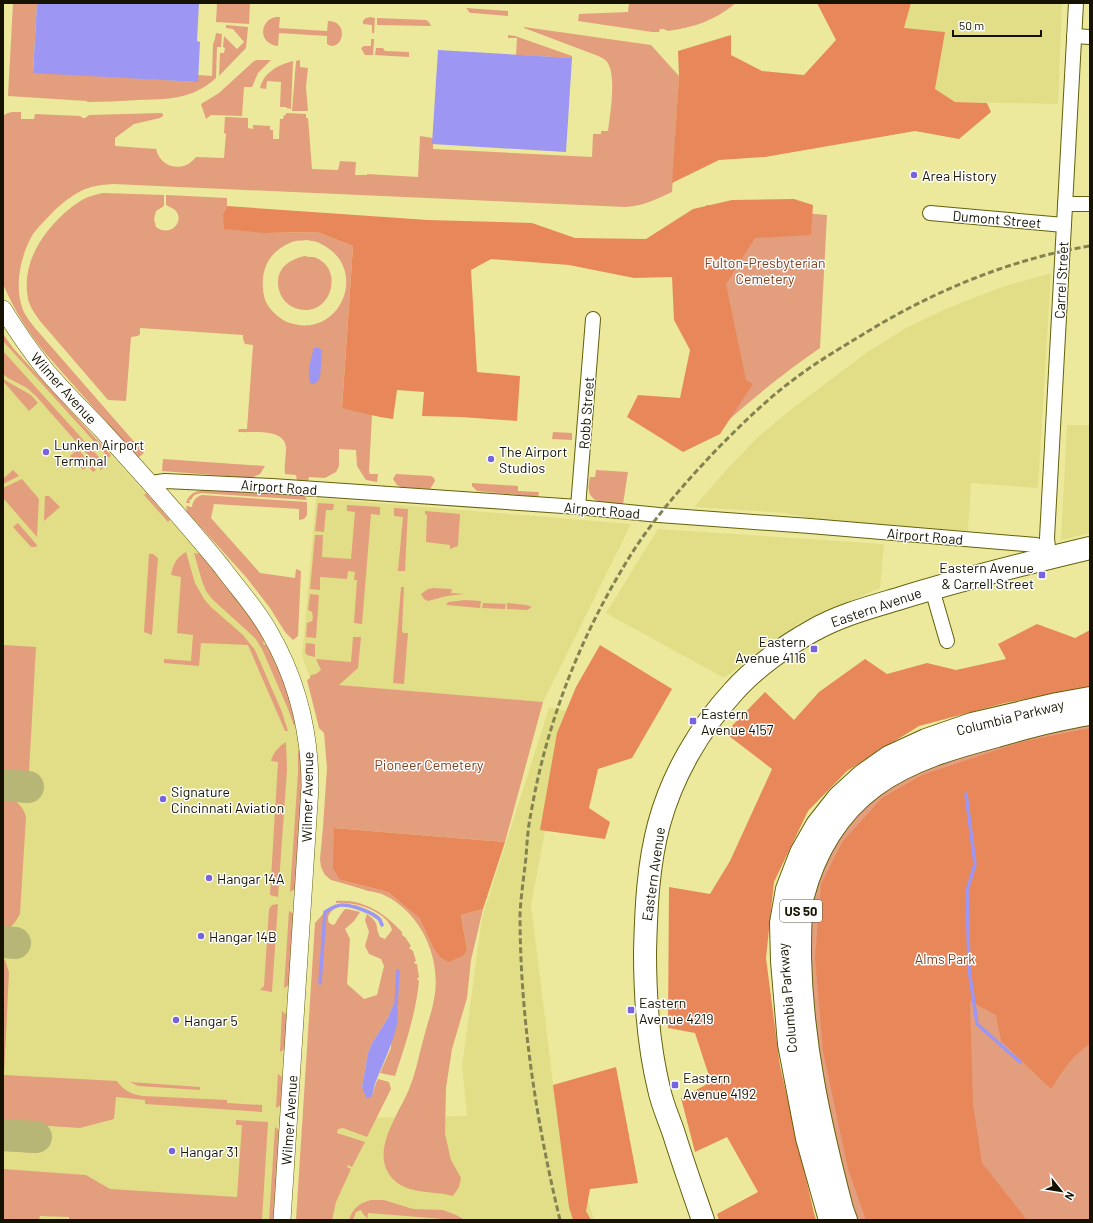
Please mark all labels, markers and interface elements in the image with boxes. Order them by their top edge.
scale bar [953,12,1041,38]
text: 50 m [959,18,984,32]
place label: Area History [922,167,997,184]
marker: Area History [909,170,919,180]
street label: Dumont Street [952,207,1042,231]
street label: Carrel Street [1050,241,1072,319]
park label: Fulton-Presbyterian Cemetery [704,254,826,287]
street label: Wilmer Avenue [27,349,101,427]
street label: Robb Street [575,376,597,450]
place label: Lunken Airport Terminal [54,436,144,469]
place label: The Airport Studios [499,443,568,476]
marker: Lunken Airport Terminal [41,447,51,457]
marker: The Airport Studios [486,454,496,464]
street label: Airport Road [240,476,318,498]
street label: Airport Road [563,498,641,522]
street label: Airport Road [886,524,964,548]
place label: Eastern Avenue & Carrell Street [939,559,1034,592]
marker: Eastern Avenue & Carrell Street [1037,570,1047,580]
street label: Eastern Avenue [828,584,924,630]
place label: Eastern Avenue 4116 [735,633,806,666]
marker: Eastern Avenue 4116 [809,644,819,654]
street label: Columbia Parkway [954,695,1066,739]
place label: Eastern Avenue 4157 [701,705,774,738]
marker: Eastern Avenue 4157 [688,716,698,726]
street label: Wilmer Avenue [298,752,316,842]
park label: Pioneer Cemetery [375,756,484,773]
place label: Signature Cincinnati Aviation [171,783,284,816]
marker: Signature Cincinnati Aviation [158,794,168,804]
street label: Eastern Avenue [638,826,668,922]
place label: Hangar 14A [217,870,285,887]
marker: Hangar 14A [204,873,214,883]
road number: US 50 [780,900,822,922]
place label: Hangar 14B [209,928,277,945]
marker: Hangar 14B [196,931,206,941]
street label: Columbia Parkway [774,942,800,1054]
park label: Alms Park [915,950,975,967]
place label: Eastern Avenue 4219 [639,994,714,1027]
marker: Eastern Avenue 4219 [626,1005,636,1015]
place label: Hangar 5 [184,1012,238,1029]
marker: Hangar 5 [171,1015,181,1025]
place label: Eastern Avenue 4192 [683,1069,756,1102]
street label: Wilmer Avenue [277,1074,301,1166]
marker: Eastern Avenue 4192 [670,1080,680,1090]
place label: Hangar 31 [180,1143,238,1160]
marker: Hangar 31 [167,1146,177,1156]
north arrow [1041,1171,1081,1211]
text: N [1063,1190,1078,1203]

